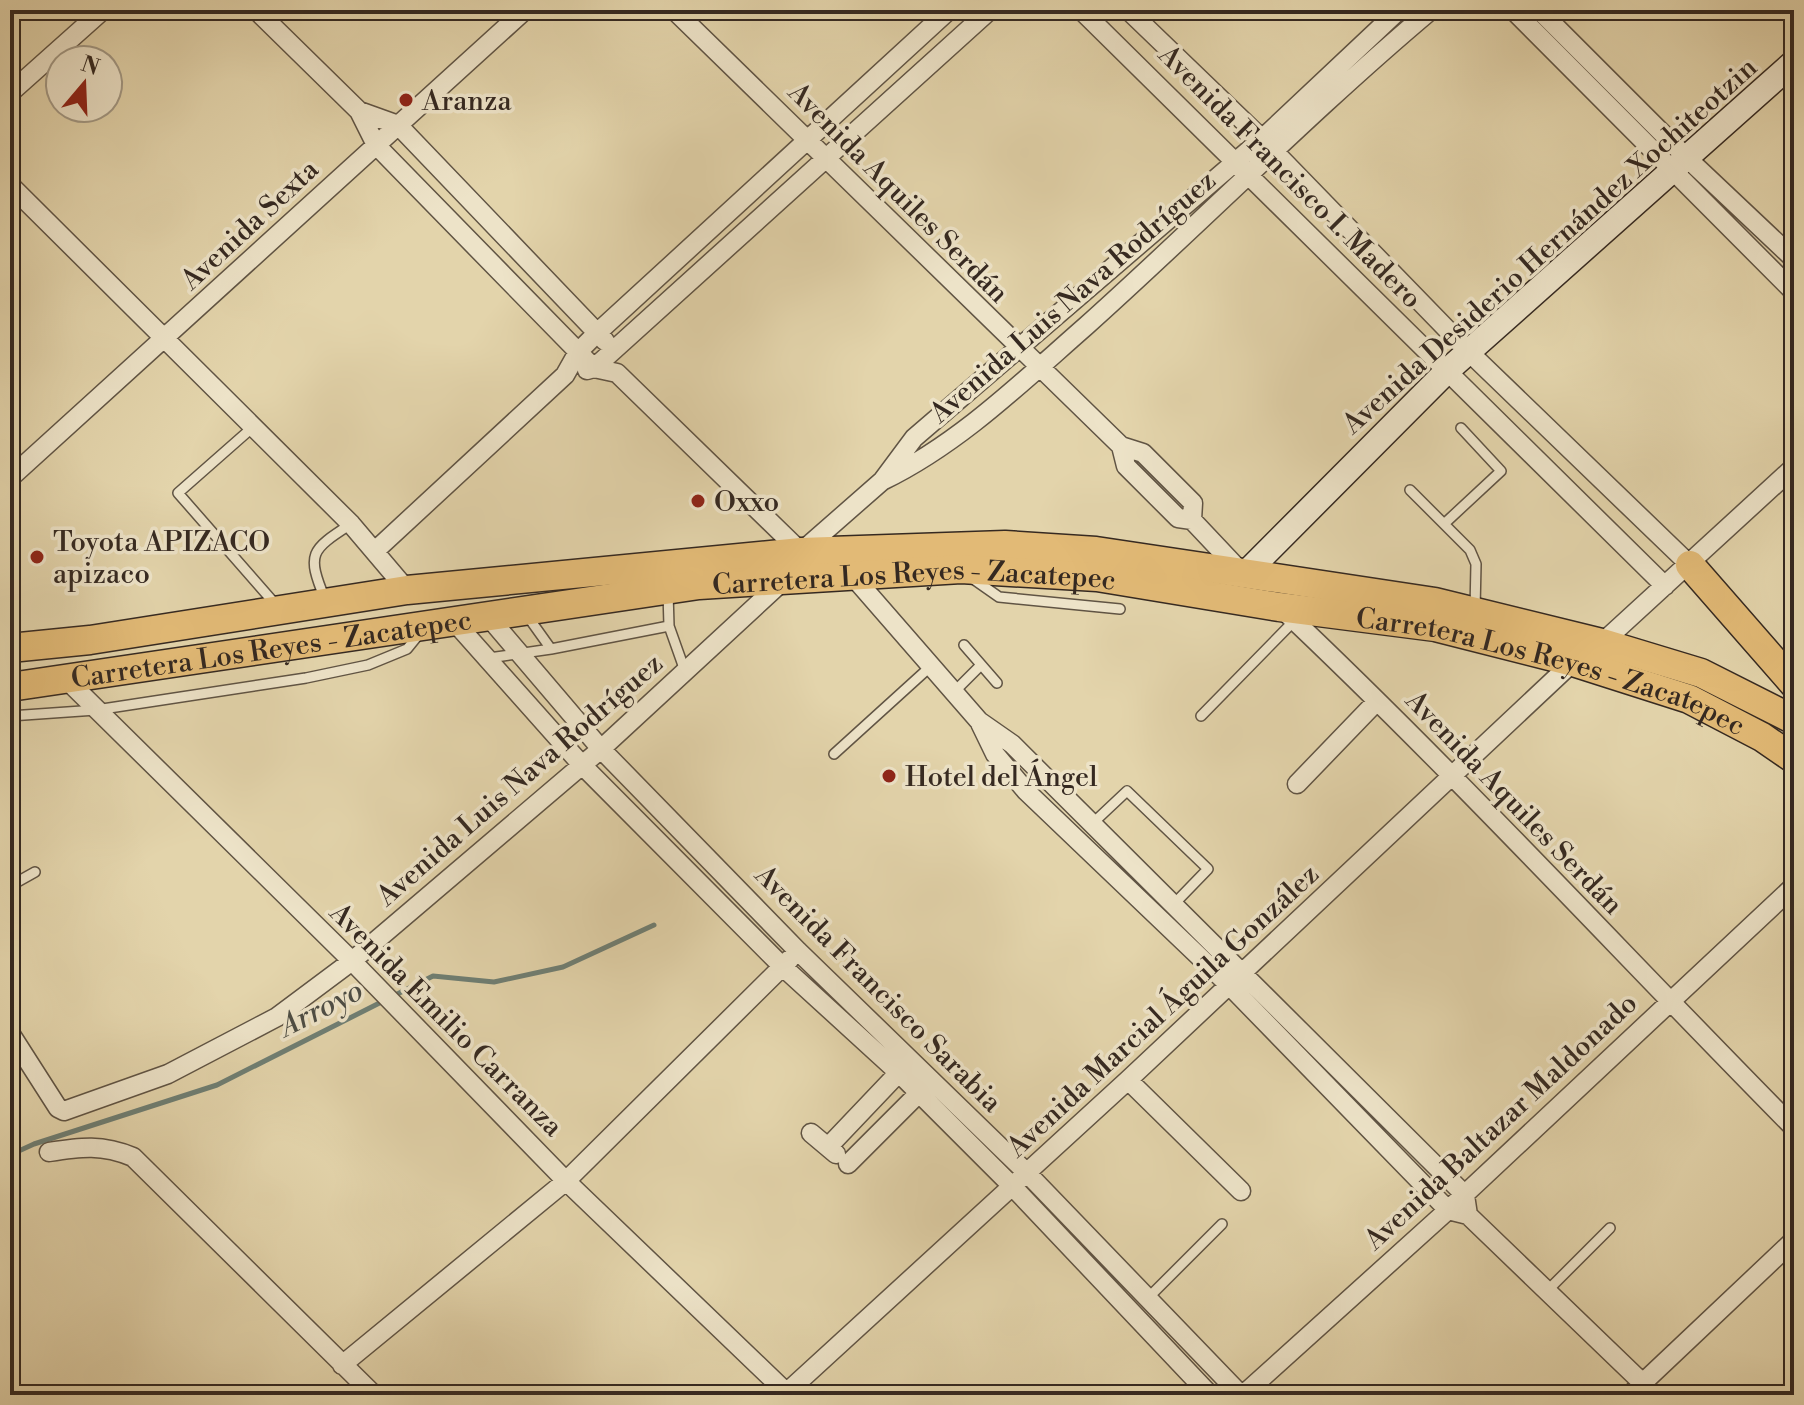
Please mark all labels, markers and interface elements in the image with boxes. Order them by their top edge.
street label: Avenida Francisco I. Madero [1150,37,1429,316]
north arrow [44,44,124,124]
street label: Avenida Desiderio Hernández Xochiteotzin [1335,50,1765,443]
text: N [77,51,103,82]
street label: Avenida Aquiles Serdán [780,75,1016,311]
place label: Aranza [421,84,512,119]
marker: Aranza [397,91,415,109]
street label: Avenida Sexta [173,152,327,299]
street label: Avenida Luis Nava Rodríguez [922,163,1223,432]
place label: Oxxo [714,485,779,520]
marker: Oxxo [689,492,707,510]
place label: Toyota APIZACO apizaco [53,525,270,592]
marker: Toyota APIZACO apizaco [28,548,46,566]
street label: Carretera Los Reyes - Zacatepec [711,553,1118,603]
street label: Carretera Los Reyes - Zacatepec [1354,601,1751,744]
street label: Carretera Los Reyes - Zacatepec [69,603,474,697]
street label: Avenida Luis Nava Rodríguez [369,646,670,915]
street label: Avenida Aquiles Serdán [1397,683,1630,923]
place label: Hotel del Ángel [905,758,1097,795]
marker: Hotel del Ángel [880,767,898,785]
street label: Avenida Marcial Águila González [998,856,1326,1166]
street label: Avenida Francisco Sarabia [746,857,1009,1121]
street label: Avenida Emilio Carranza [321,895,571,1145]
water label: Arroyo [271,972,370,1047]
street label: Avenida Baltazar Maldonado [1356,986,1645,1259]

